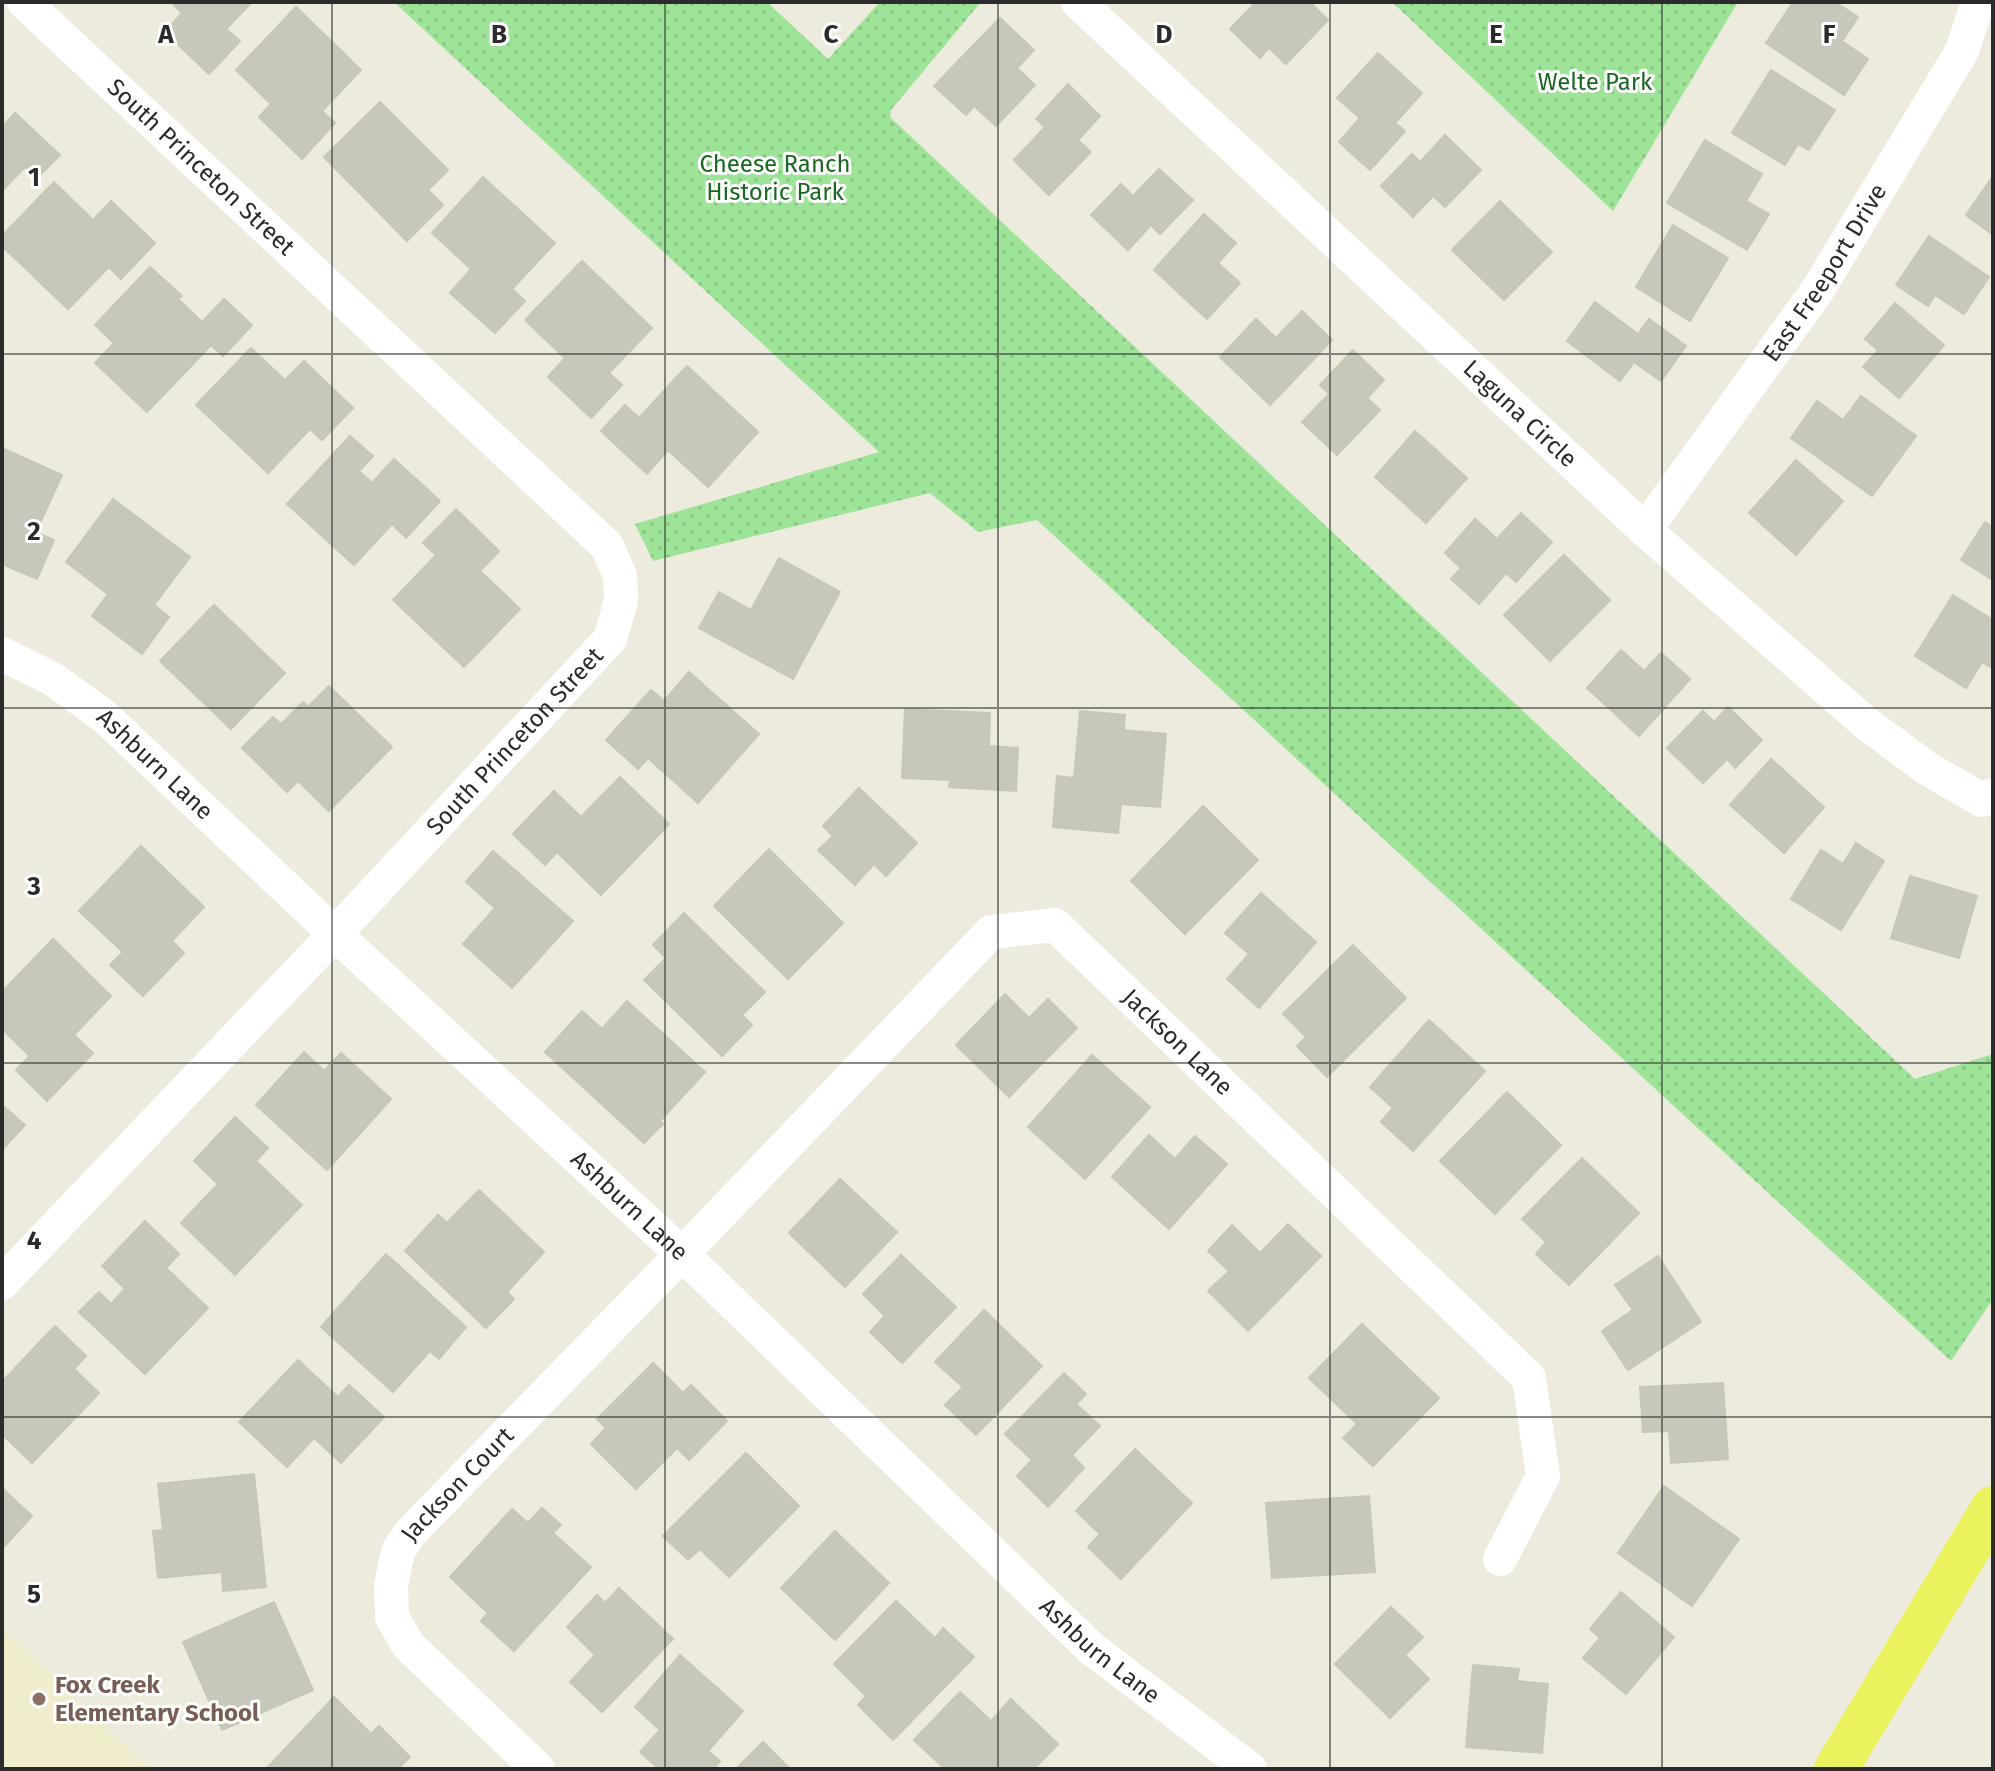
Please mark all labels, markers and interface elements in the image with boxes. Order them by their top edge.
text: A [157,19,174,50]
text: B [491,19,507,50]
text: C [824,19,839,50]
text: D [1156,19,1173,50]
text: E [1489,19,1503,50]
text: F [1823,19,1836,50]
park label: Welte Park [1538,68,1653,96]
street label: South Princeton Street [102,73,301,261]
park label: Cheese Ranch Historic Park [699,150,851,206]
text: 1 [28,162,40,193]
street label: East Freeport Drive [1757,179,1892,367]
street label: Laguna Circle [1458,354,1582,473]
text: 2 [27,516,41,547]
street label: South Princeton Street [421,641,609,841]
street label: Ashburn Lane [91,703,219,826]
text: 3 [26,871,41,902]
street label: Jackson Lane [1117,983,1238,1101]
street label: Ashburn Lane [565,1145,694,1266]
text: 4 [27,1225,42,1256]
street label: Jackson Court [395,1421,519,1546]
text: 5 [27,1579,41,1610]
street label: Ashburn Lane [1034,1592,1166,1710]
place label: Fox Creek Elementary School [55,1671,260,1727]
marker: Fox Creek Elementary School [30,1690,48,1708]

